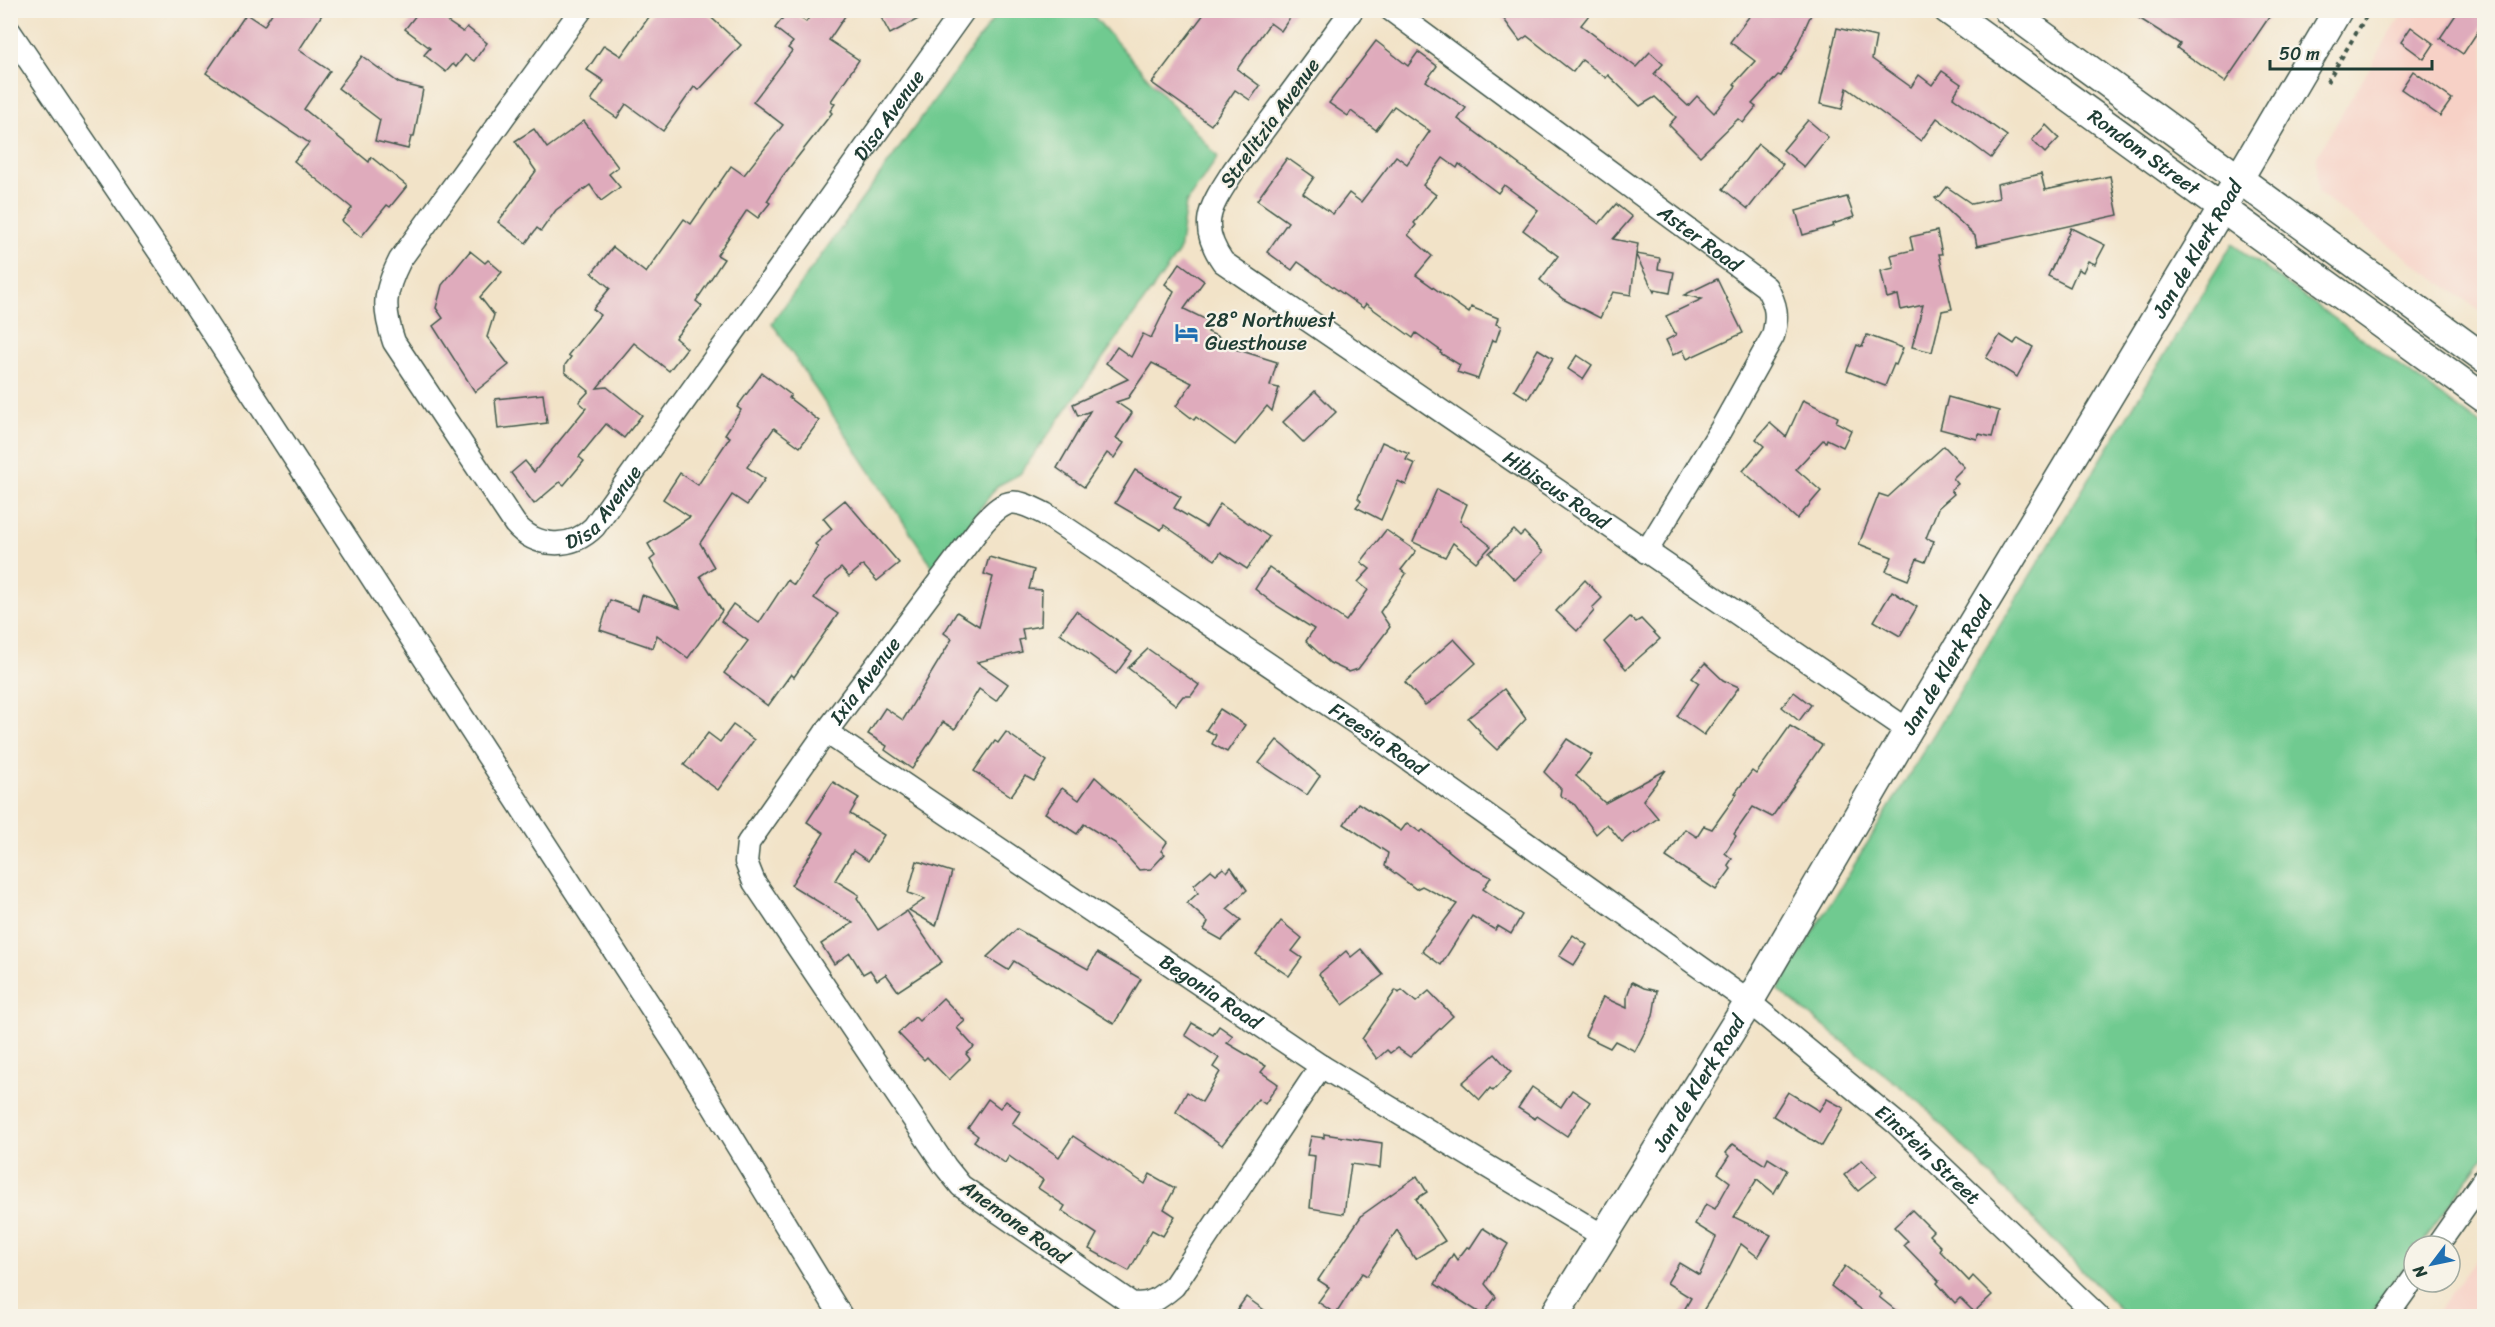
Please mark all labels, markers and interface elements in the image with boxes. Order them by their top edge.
scale bar [2270,33,2432,71]
text: 50 m [2279,38,2320,70]
street label: Strelitzia Avenue [1210,50,1330,196]
street label: Disa Avenue [844,62,934,168]
street label: Rondom Street [2080,99,2208,205]
street label: Jan de Klerk Road [2142,172,2253,326]
street label: Aster Road [1649,194,1751,282]
place label: 28° Northwest Guesthouse [1205,303,1336,361]
hotel icon: 28° Northwest Guesthouse [1174,319,1200,345]
street label: Hibiscus Road [1495,440,1618,540]
street label: Disa Avenue [561,457,651,559]
street label: Jan de Klerk Road [1891,588,2003,742]
street label: Ixia Avenue [819,629,910,733]
street label: Freesia Road [1322,692,1436,786]
street label: Begonia Road [1152,944,1270,1040]
street label: Jan de Klerk Road [1642,1007,1755,1160]
street label: Einstein Street [1867,1095,1990,1213]
street label: Anemone Road [952,1170,1078,1275]
north arrow [2402,1234,2462,1294]
text: N [2404,1259,2435,1285]

